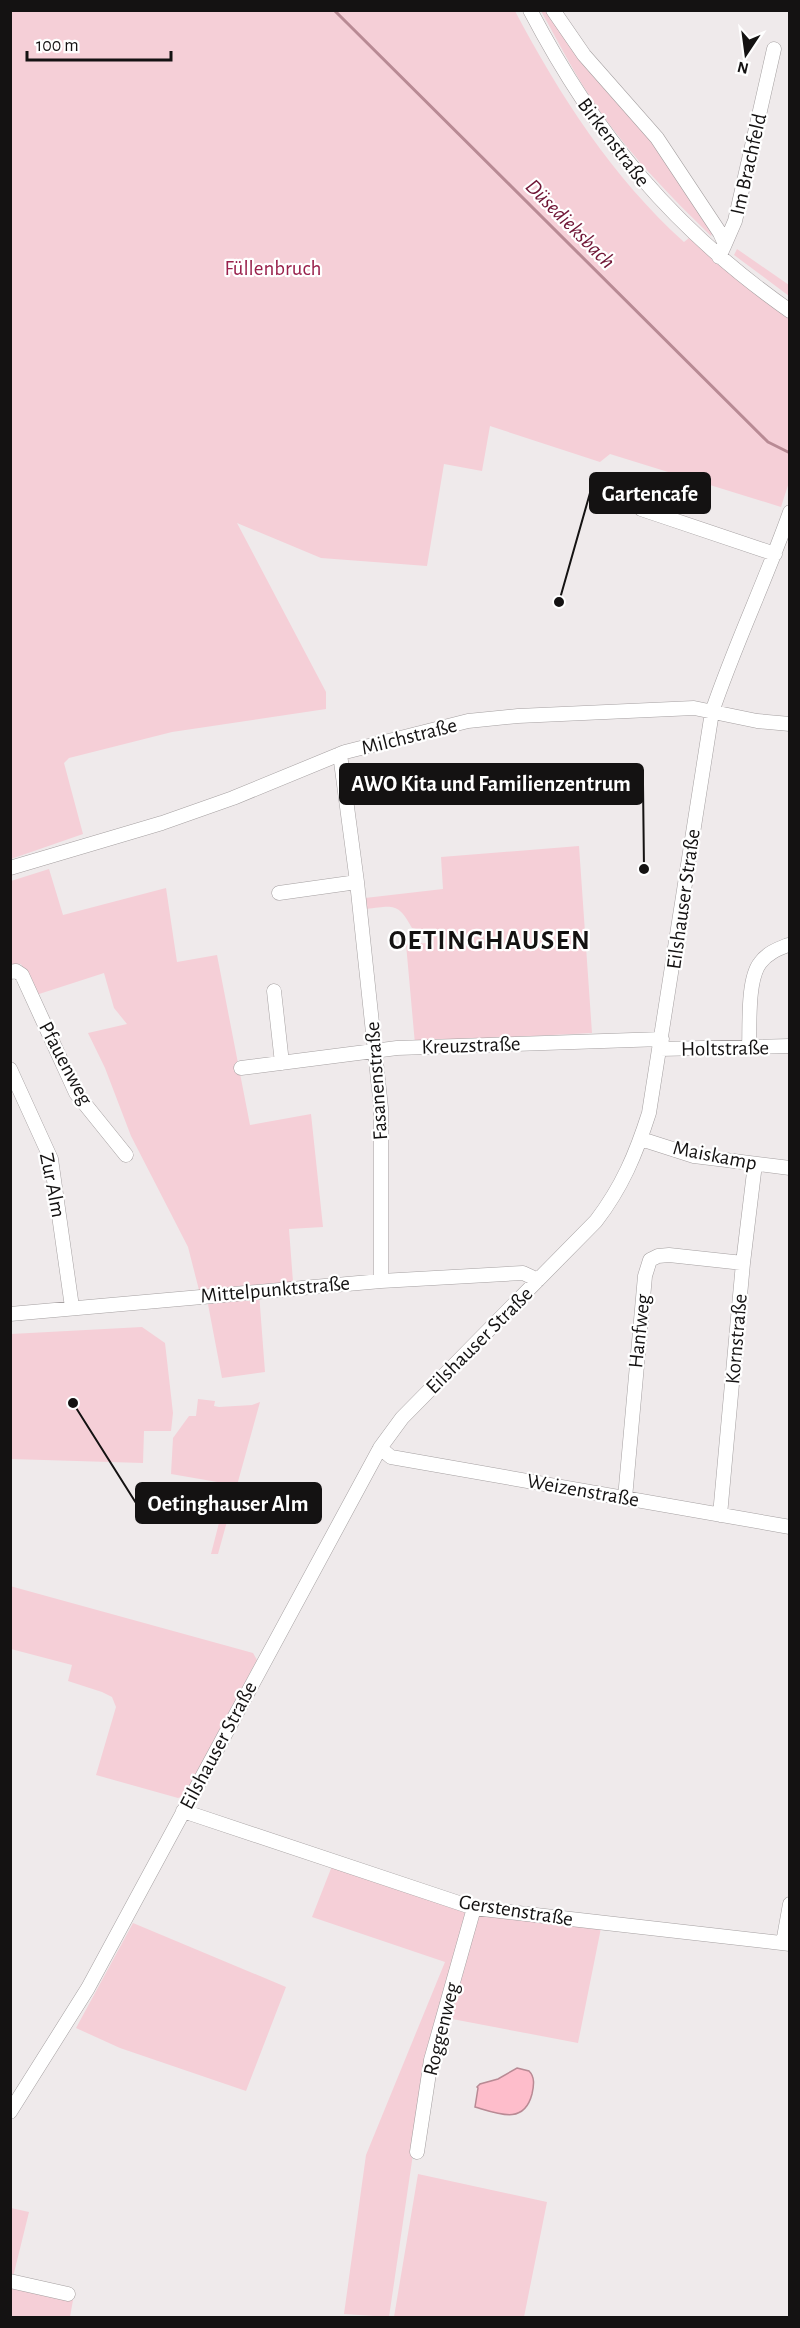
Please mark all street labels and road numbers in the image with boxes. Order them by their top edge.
street label: Birkenstraße [574,94,654,191]
street label: Im Brachfeld [727,111,770,217]
street label: Milchstraße [359,714,459,759]
street label: Eilshauser Straße [663,828,704,971]
street label: Pfauenweg [35,1018,97,1109]
street label: Fasanenstraße [362,1021,391,1141]
street label: Kreuzstraße [421,1033,521,1058]
street label: Holtstraße [681,1037,769,1060]
street label: Maiskamp [671,1137,759,1174]
street label: Zur Alm [36,1151,69,1219]
street label: Mittelpunktstraße [199,1273,351,1306]
street label: Eilshauser Straße [422,1283,537,1398]
street label: Hanfweg [625,1292,654,1369]
street label: Kornstraße [722,1293,751,1385]
street label: Weizenstraße [525,1470,641,1511]
street label: Eilshauser Straße [176,1678,261,1813]
street label: Gerstenstraße [457,1891,575,1930]
street label: Roggenweg [420,1980,463,2078]

